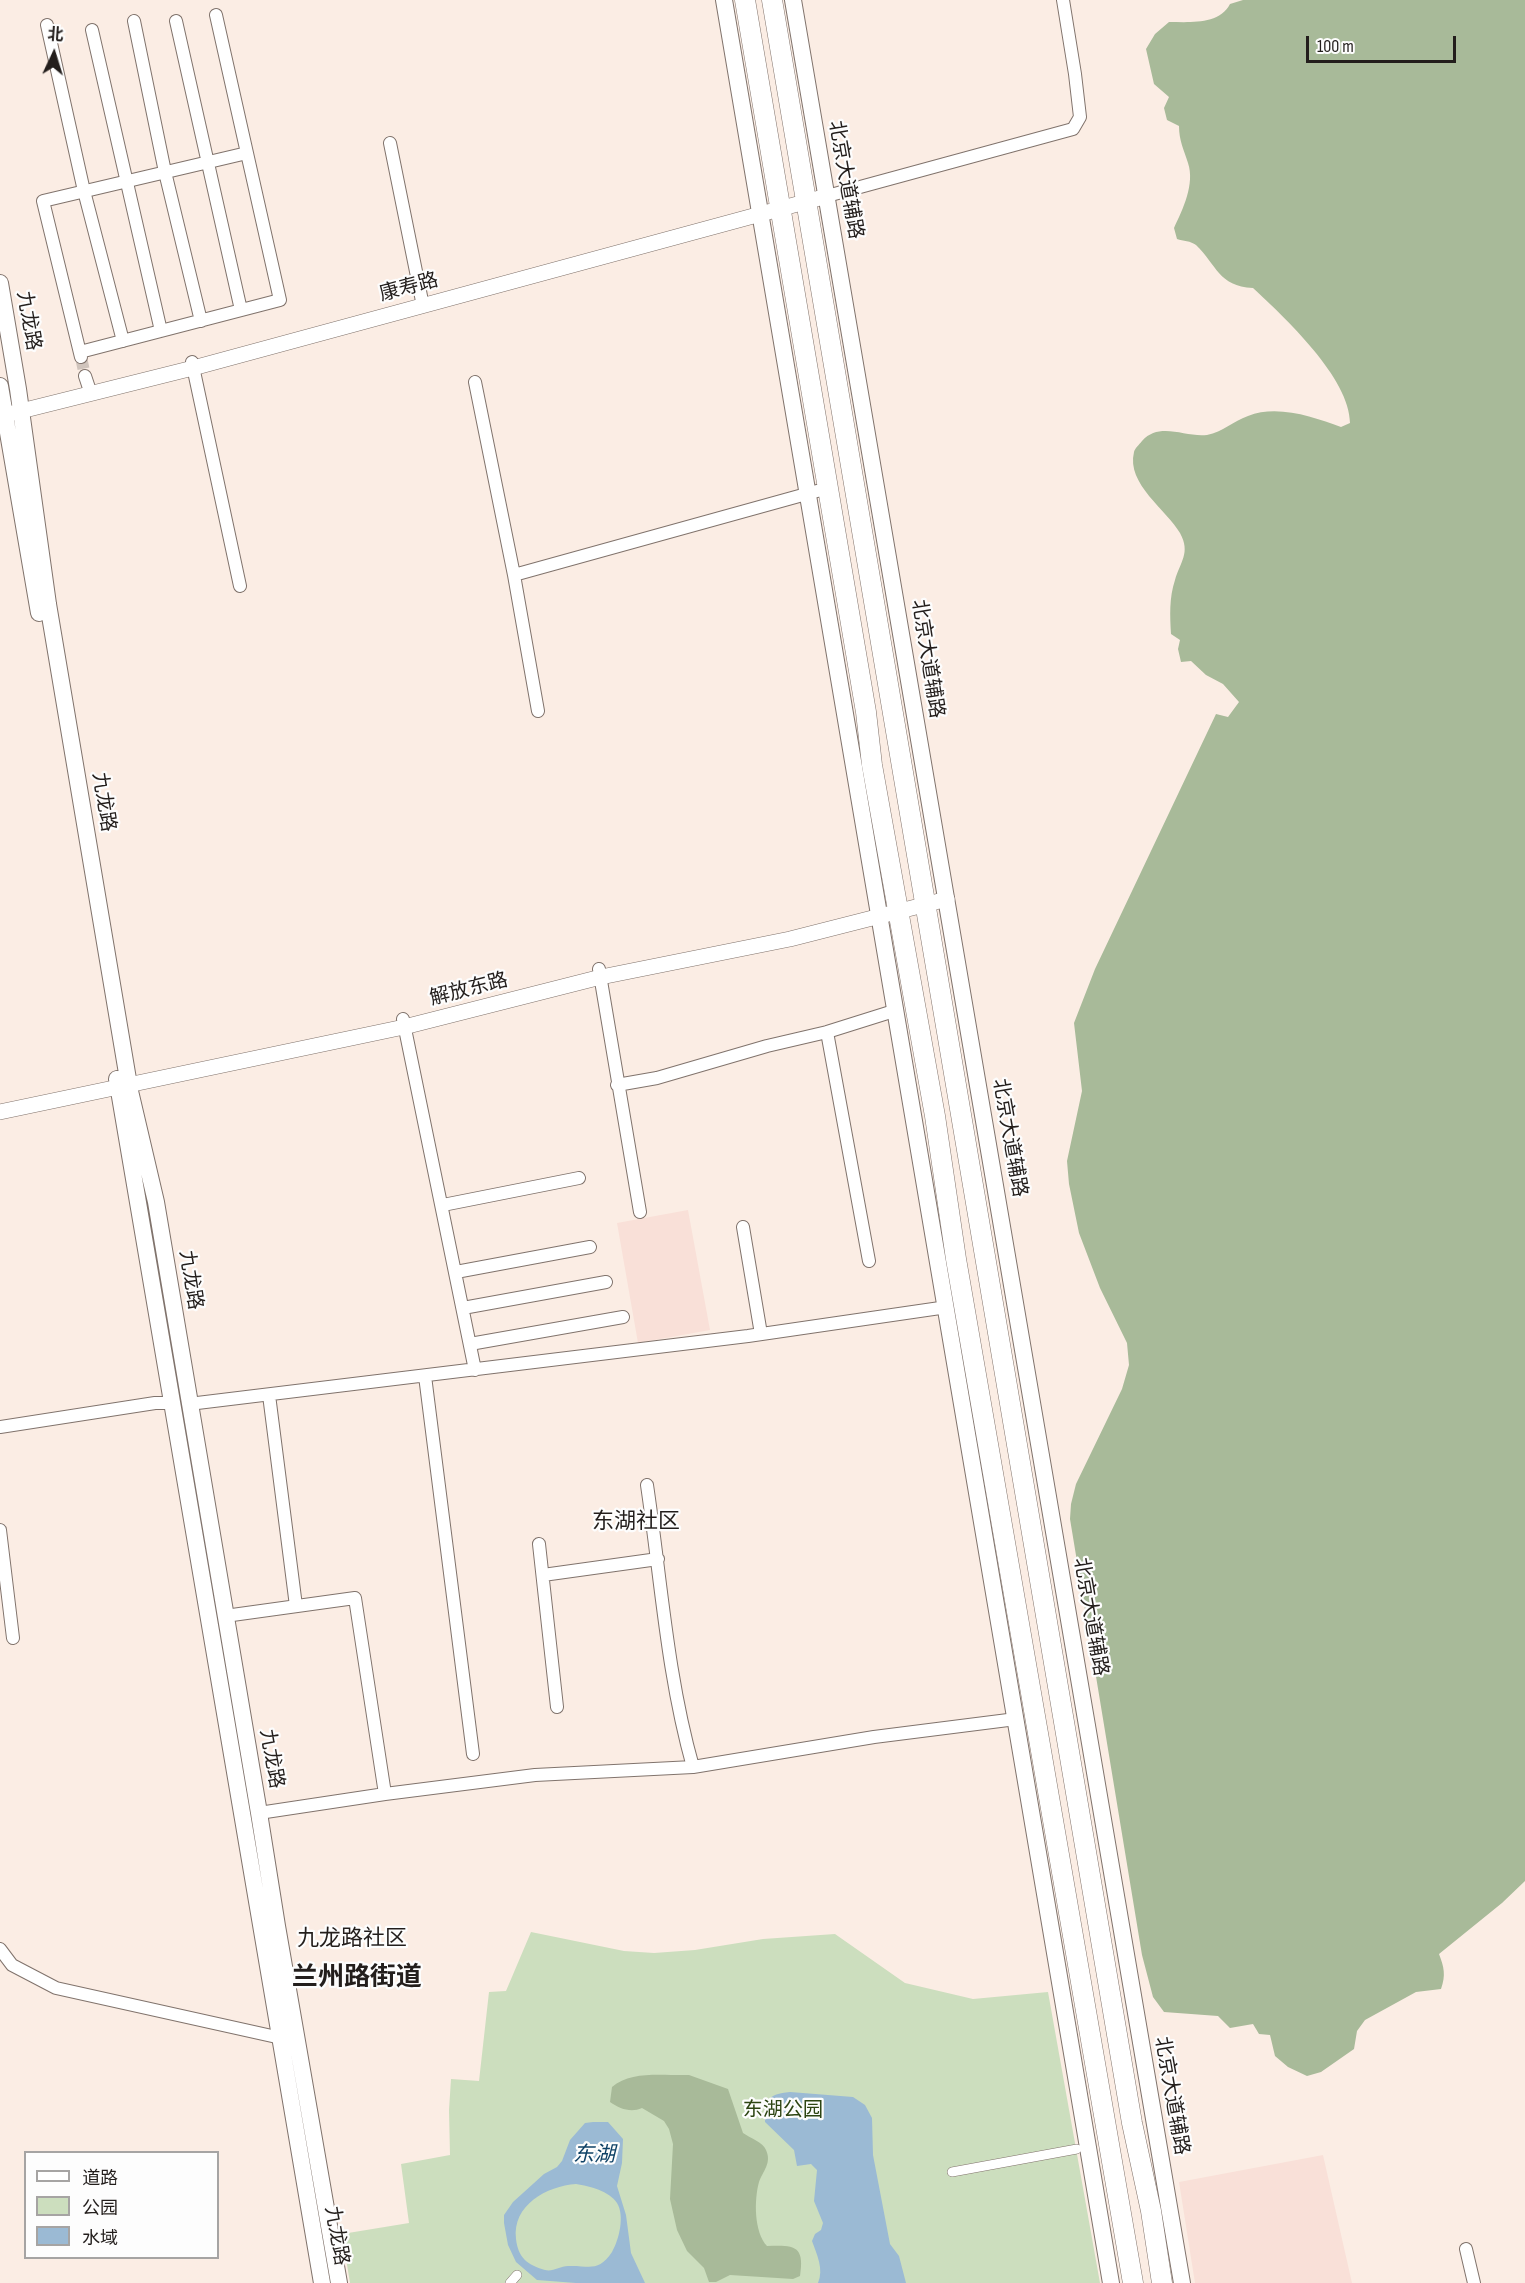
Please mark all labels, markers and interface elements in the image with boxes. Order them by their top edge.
north arrow [24,24,84,84]
scale bar [1309,24,1459,62]
text: 北 [47,26,64,46]
text: 100 m [1317,36,1354,57]
street label: 北京大道辅路 [823,119,867,241]
street label: 康寿路 [377,269,441,307]
street label: 九龙路 [11,289,45,353]
street label: 北京大道辅路 [906,598,948,720]
street label: 九龙路 [86,770,120,834]
street label: 解放东路 [427,969,511,1011]
street label: 北京大道辅路 [987,1077,1031,1199]
street label: 九龙路 [173,1248,207,1312]
district label: 东湖社区 [592,1509,680,1535]
street label: 北京大道辅路 [1068,1556,1112,1678]
street label: 九龙路 [254,1727,288,1791]
district label: 九龙路社区 [297,1926,407,1952]
district label: 兰州路街道 [292,1962,422,1994]
street label: 北京大道辅路 [1149,2035,1193,2157]
park label: 东湖公园 [743,2099,823,2123]
water label: 东湖 [573,2143,615,2169]
legend [24,2151,219,2259]
text: 道路 [82,2168,118,2189]
text: 公园 [82,2198,118,2219]
street label: 九龙路 [319,2204,353,2268]
text: 水域 [82,2228,118,2249]

